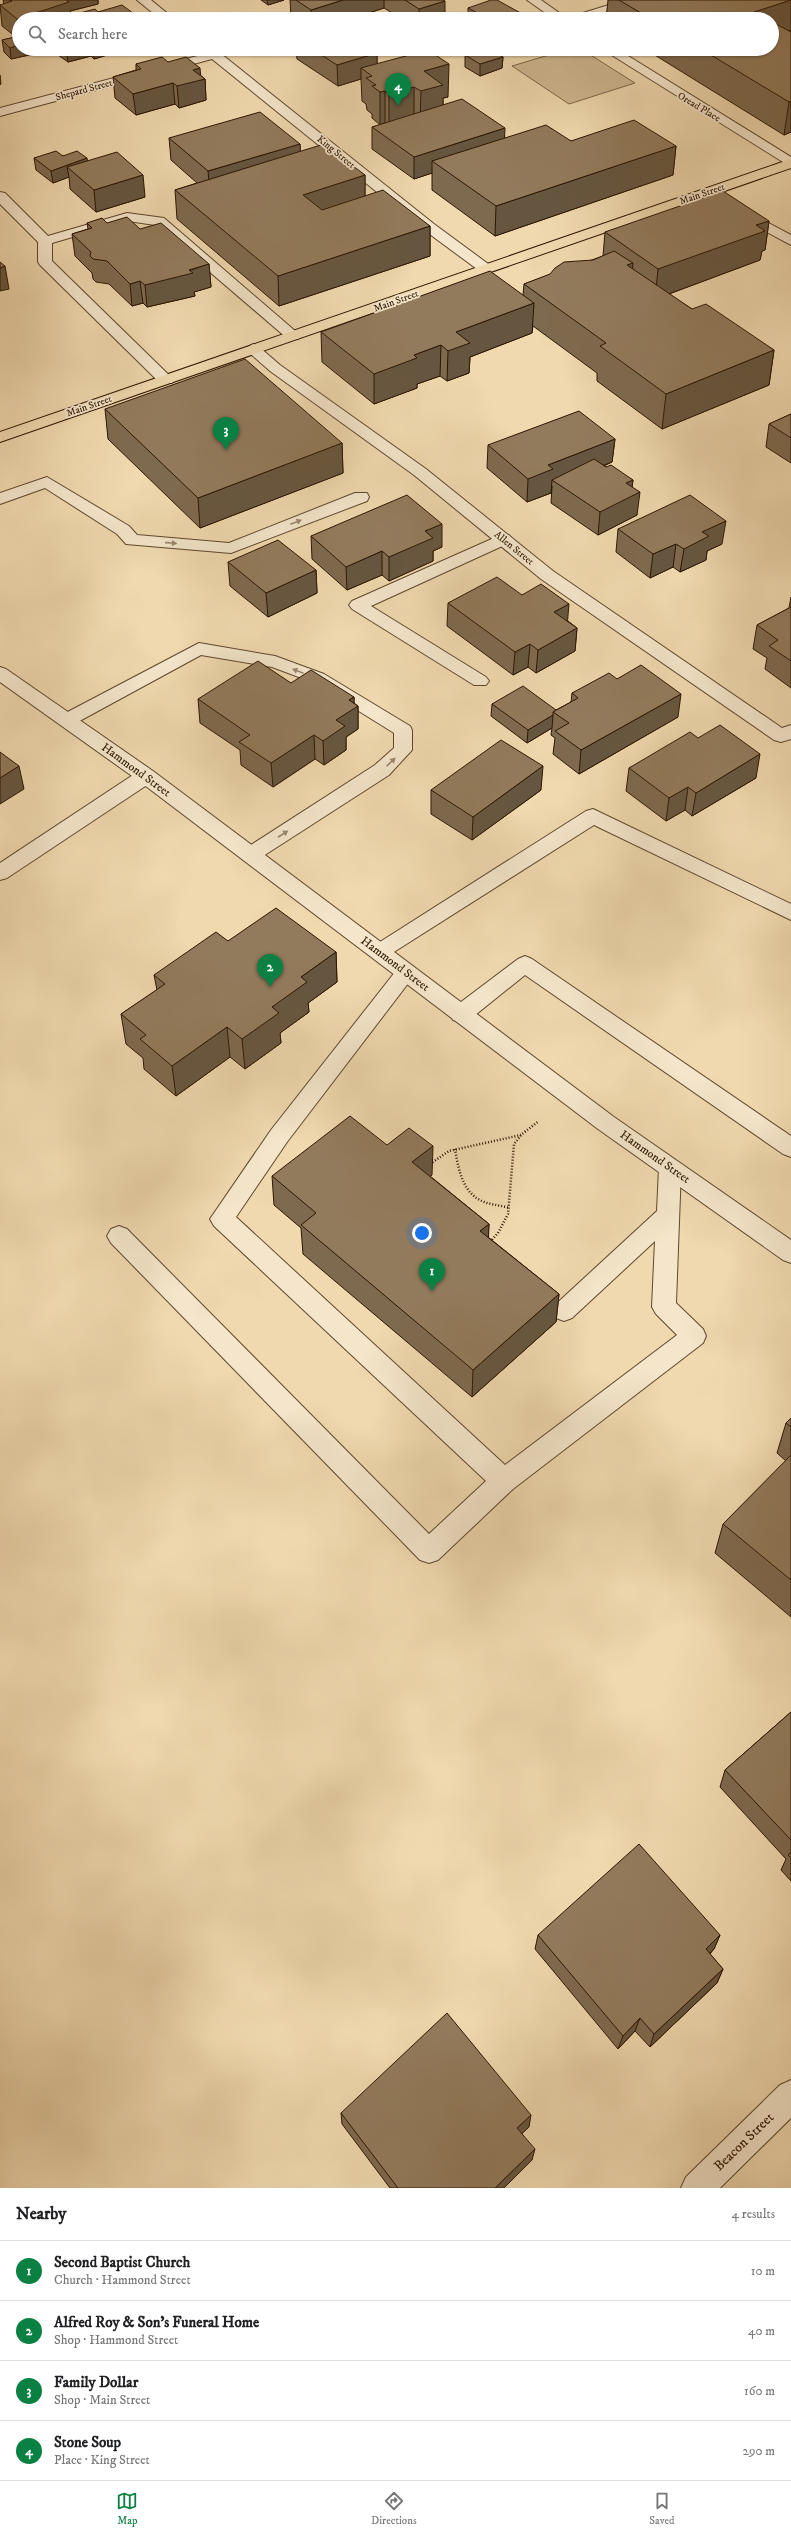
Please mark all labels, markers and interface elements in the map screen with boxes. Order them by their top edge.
search box [12,12,779,56]
icon: search [26,23,48,45]
text: Search here [58,25,127,44]
pin: 4 [385,73,411,106]
street label: Shepard Street [54,77,114,103]
street label: Oread Place [675,90,723,124]
street label: King Street [315,133,357,171]
street label: Main Street [678,181,726,207]
street label: Main Street [372,287,420,315]
street label: Main Street [65,393,113,419]
pin: 3 [213,417,239,450]
one-way arrow [291,519,303,525]
street label: Allen Street [492,528,536,568]
one-way arrow [165,540,177,547]
one-way arrow [291,667,303,673]
street label: Hammond Street [98,740,174,800]
one-way arrow [385,757,396,766]
one-way arrow [278,830,288,838]
street label: Hammond Street [358,933,432,995]
pin: 2 [257,954,283,987]
street label: Hammond Street [617,1127,693,1187]
your location [412,1223,432,1243]
pin: 1 [419,1258,445,1291]
street label: Beacon Street [710,2108,778,2175]
text: Nearby [16,2203,66,2225]
text: 4 results [732,2206,775,2222]
text: Second Baptist Church [54,2253,190,2272]
text: 1 [27,2263,31,2279]
text: 10 m [751,2263,775,2279]
text: Church · Hammond Street [54,2272,191,2288]
text: Alfred Roy & Son's Funeral Home [54,2313,259,2332]
text: 2 [26,2323,32,2339]
text: 40 m [748,2323,775,2339]
text: Shop · Hammond Street [54,2332,178,2348]
text: Family Dollar [54,2373,138,2392]
text: 3 [27,2383,31,2399]
text: 160 m [744,2383,775,2399]
text: Shop · Main Street [54,2392,150,2408]
text: Stone Soup [54,2433,121,2452]
text: 4 [25,2443,33,2459]
text: 290 m [743,2443,775,2459]
text: Place · King Street [54,2452,150,2468]
tab: Map [116,2490,138,2528]
tab: Directions [371,2490,417,2528]
tab: Saved [649,2490,675,2528]

